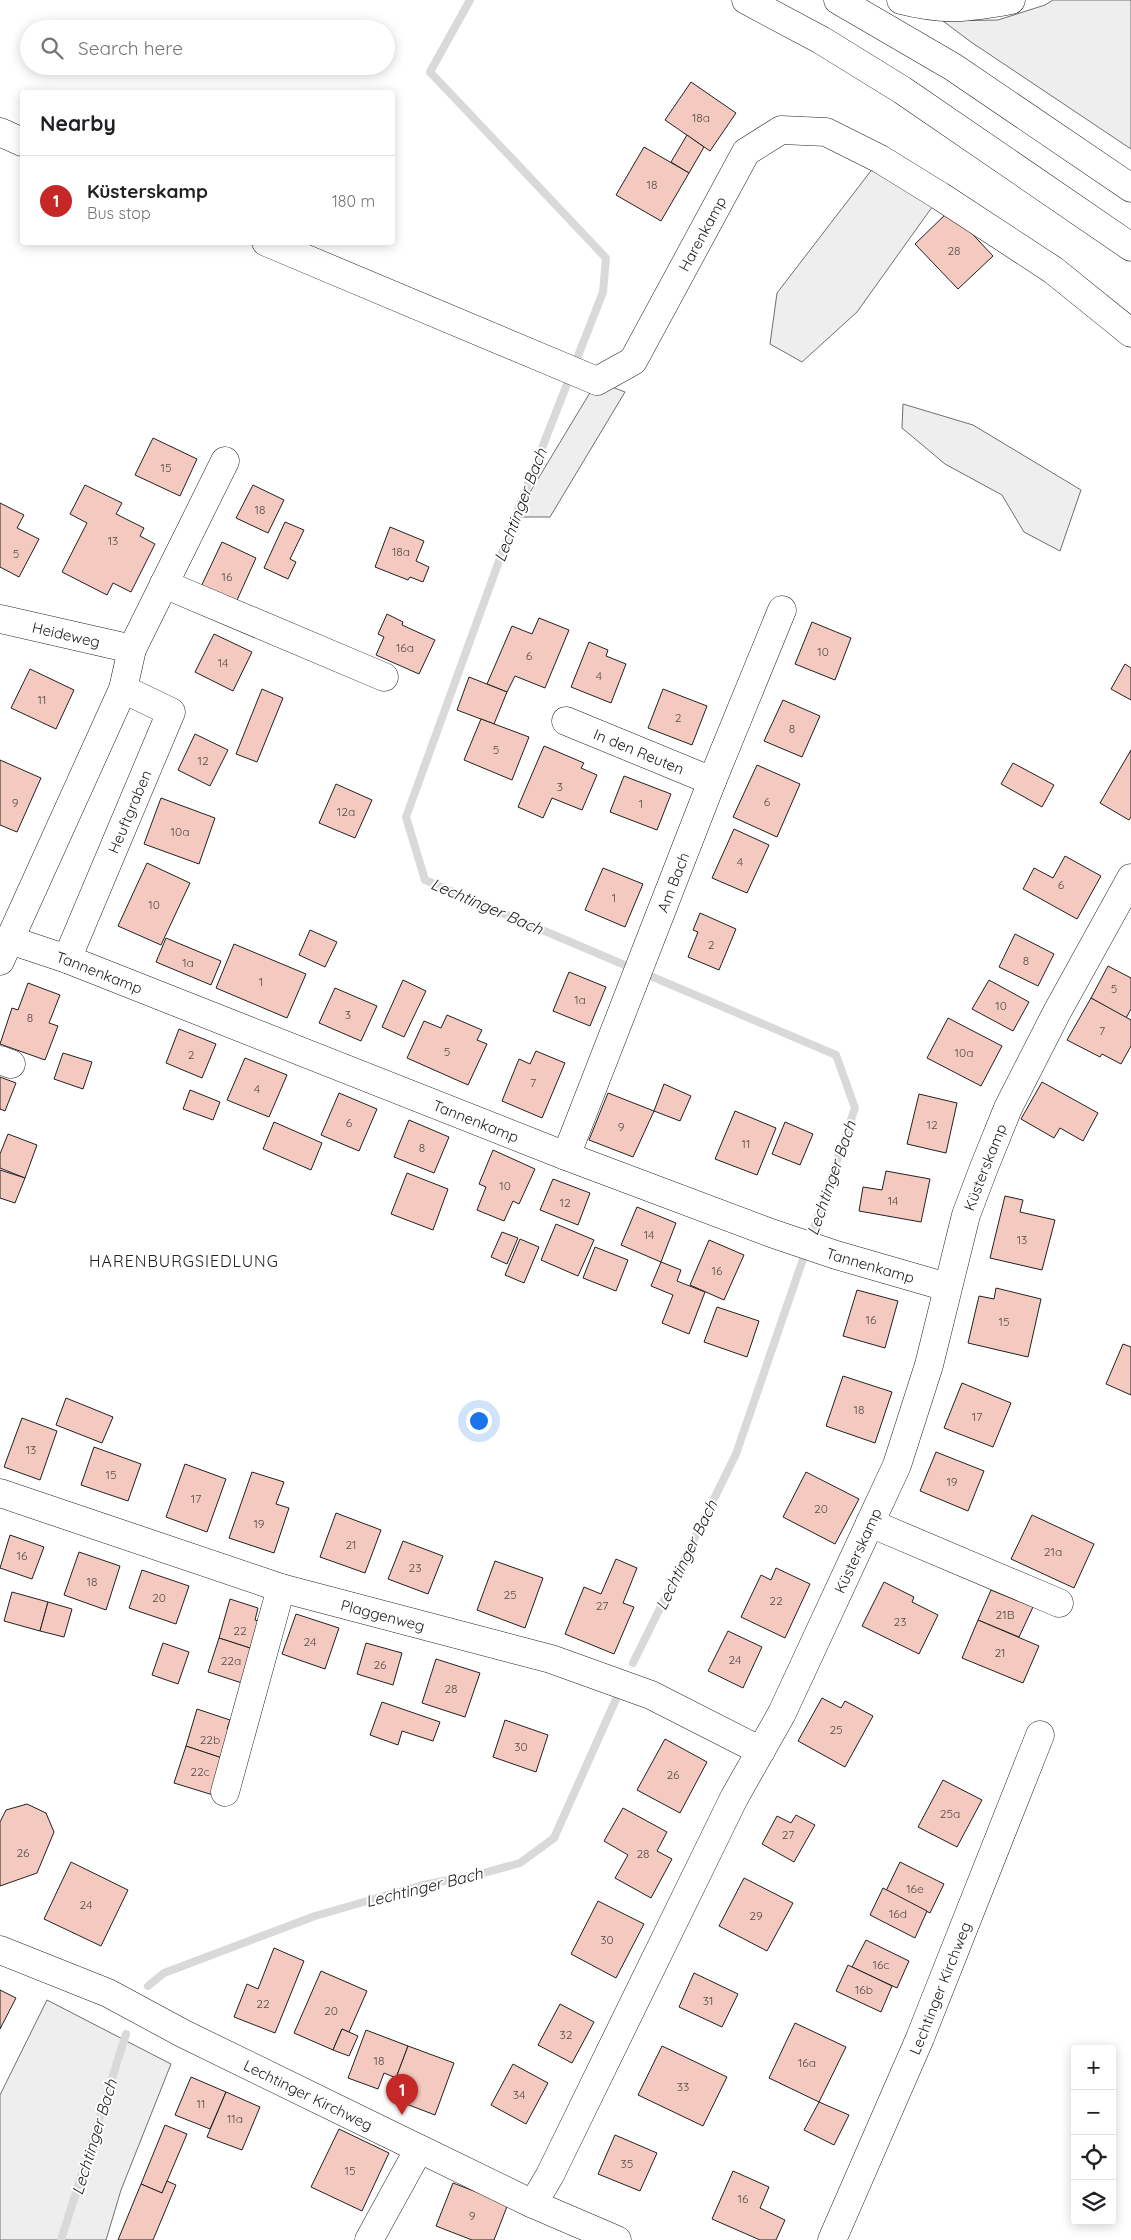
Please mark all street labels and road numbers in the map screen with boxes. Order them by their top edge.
street label: Harenkamp [674,193,730,274]
street label: Heideweg [30,617,102,651]
street label: In den Reuten [591,724,687,778]
street label: Heuftgraben [103,767,155,856]
street label: Am Bach [652,849,693,915]
street label: Tannenkamp [54,947,145,997]
street label: Tannenkamp [430,1095,522,1146]
street label: Küsterskamp [959,1121,1010,1213]
street label: Tannenkamp [824,1243,917,1287]
street label: Küsterskamp [830,1505,885,1596]
street label: Plaggenweg [339,1595,427,1635]
street label: Lechtinger Kirchweg [904,1919,975,2057]
street label: Lechtinger Kirchweg [241,2055,376,2134]

